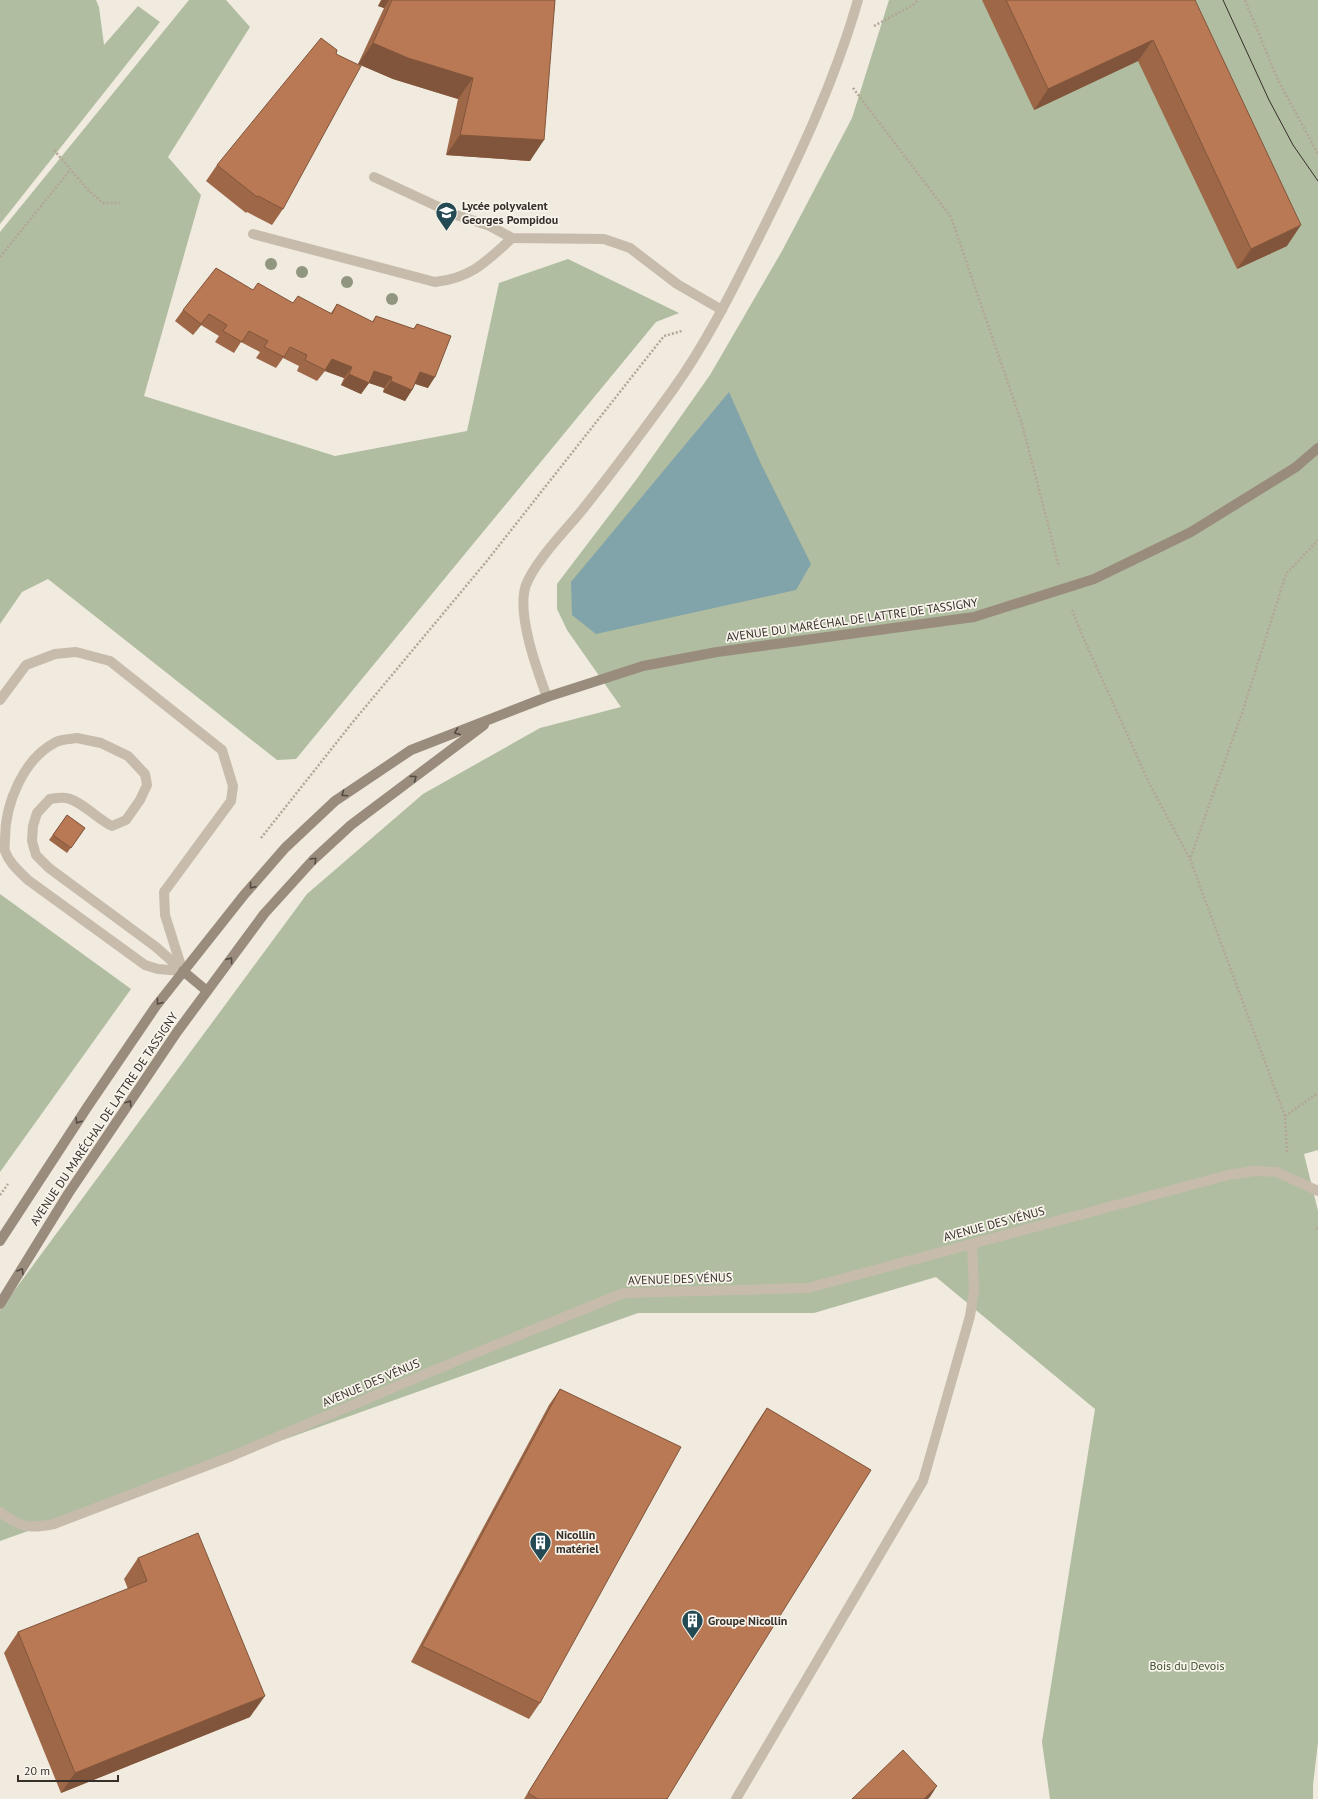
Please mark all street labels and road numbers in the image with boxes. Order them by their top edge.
street label: AVENUE DU MARÉCHAL DE LATTRE DE TASSIGNY [725,594,979,645]
street label: AVENUE DU MARÉCHAL DE LATTRE DE TASSIGNY [26,1009,181,1228]
street label: AVENUE DES VÉNUS [942,1203,1046,1244]
street label: AVENUE DES VÉNUS [628,1269,732,1288]
street label: AVENUE DES VÉNUS [320,1355,422,1410]

